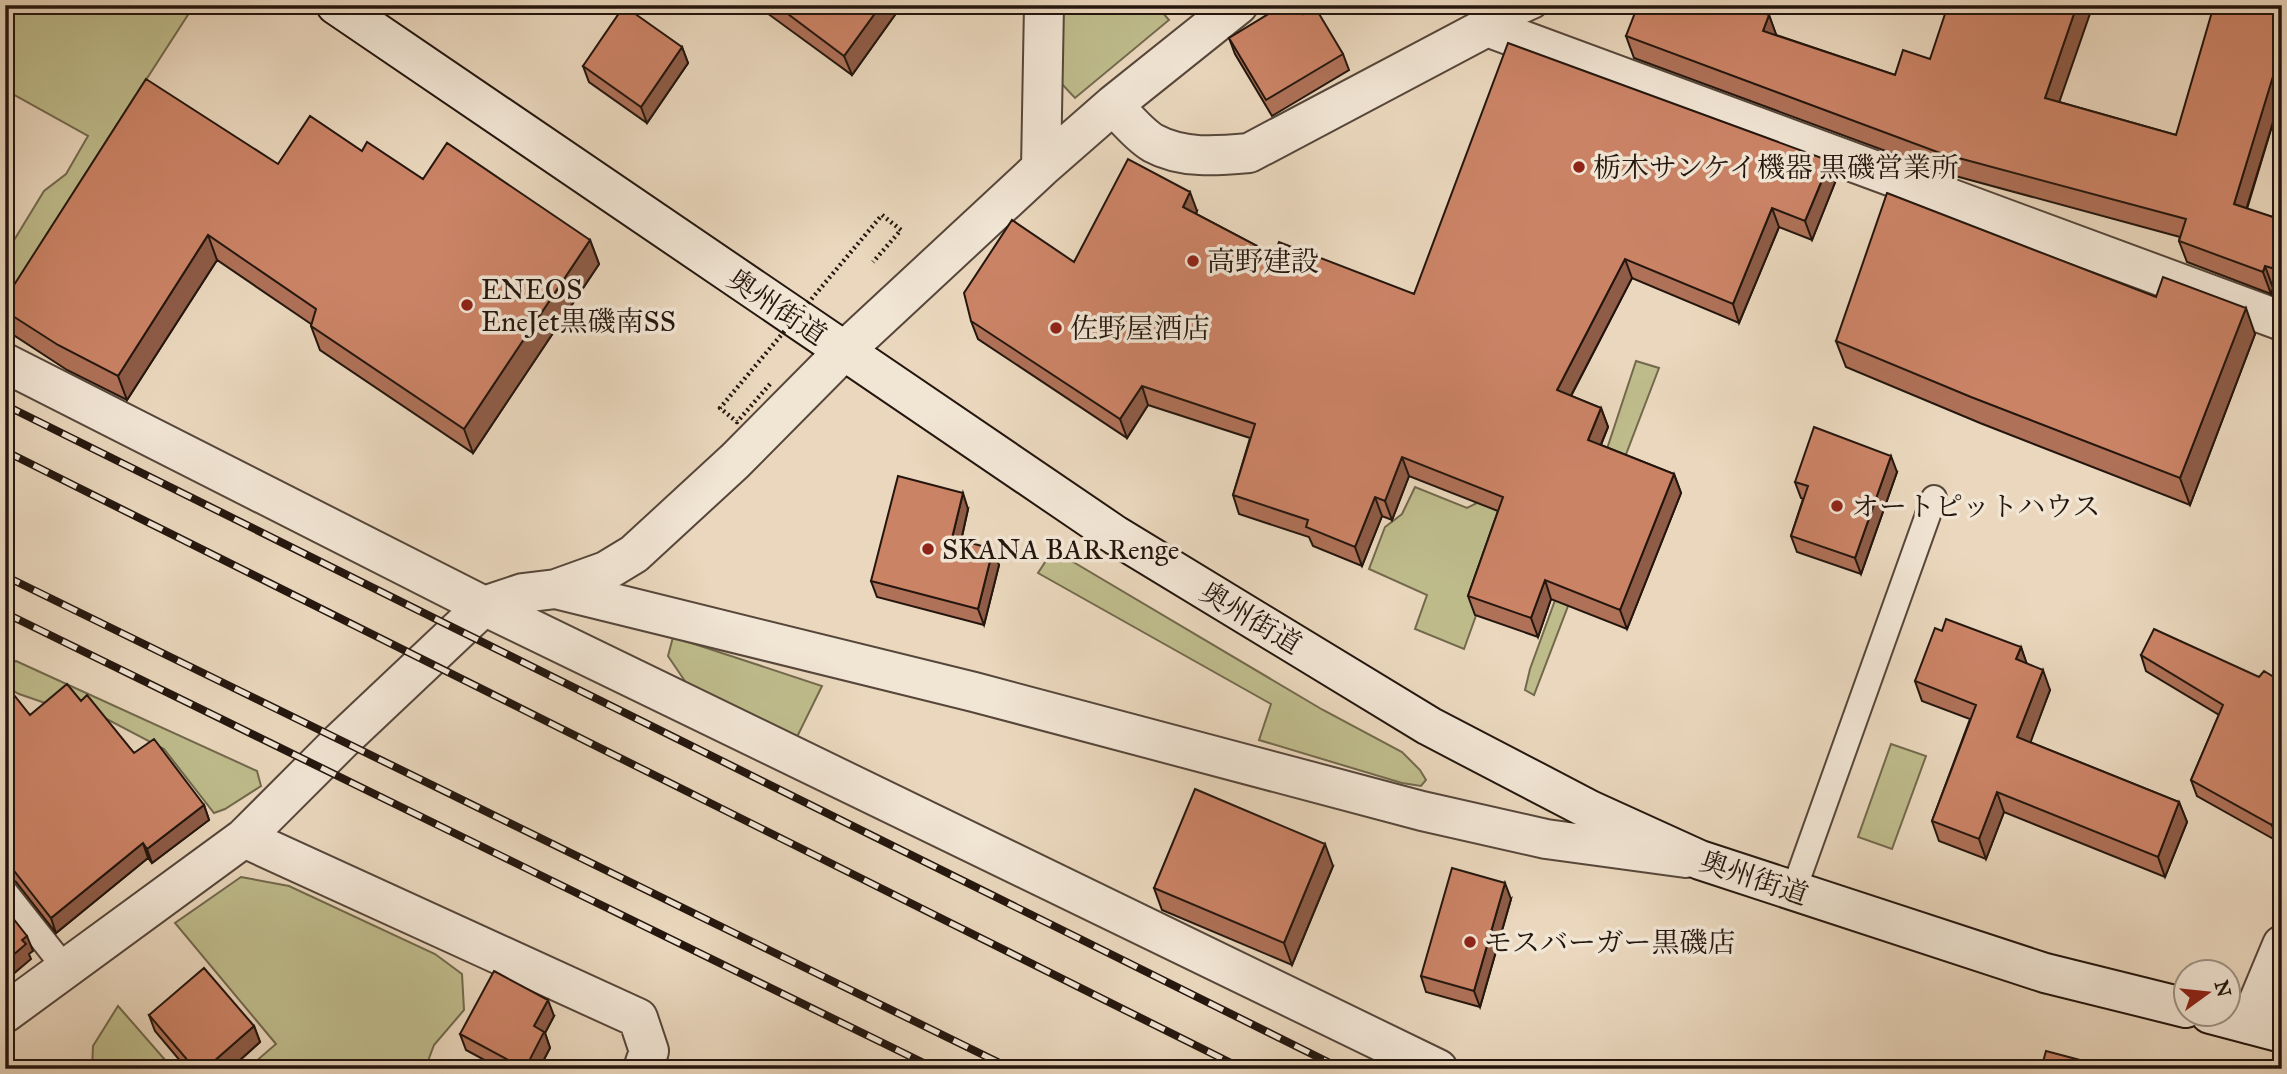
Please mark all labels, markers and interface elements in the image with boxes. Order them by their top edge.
place label: 栃木サンケイ機器 黒磯営業所 [1593,150,1959,185]
marker: 栃木サンケイ機器 黒磯営業所 [1571,159,1587,175]
place label: 高野建設 [1207,244,1319,279]
marker: 高野建設 [1185,253,1201,269]
street label: 奥州街道 [721,261,833,353]
place label: ENEOS EneJet黒磯南SS [481,272,676,339]
marker: ENEOS EneJet黒磯南SS [459,297,475,313]
place label: 佐野屋酒店 [1070,311,1210,346]
marker: 佐野屋酒店 [1048,320,1064,336]
place label: オートピットハウス [1851,489,2100,524]
marker: オートピットハウス [1829,498,1845,514]
place label: SKANA BAR Renge [942,532,1179,567]
marker: SKANA BAR Renge [920,541,936,557]
street label: 奥州街道 [1194,574,1308,662]
street label: 奥州街道 [1695,843,1813,913]
place label: モスバーガー黒磯店 [1484,925,1735,960]
marker: モスバーガー黒磯店 [1462,934,1478,950]
north arrow [2172,958,2242,1028]
text: N [2210,978,2236,999]

